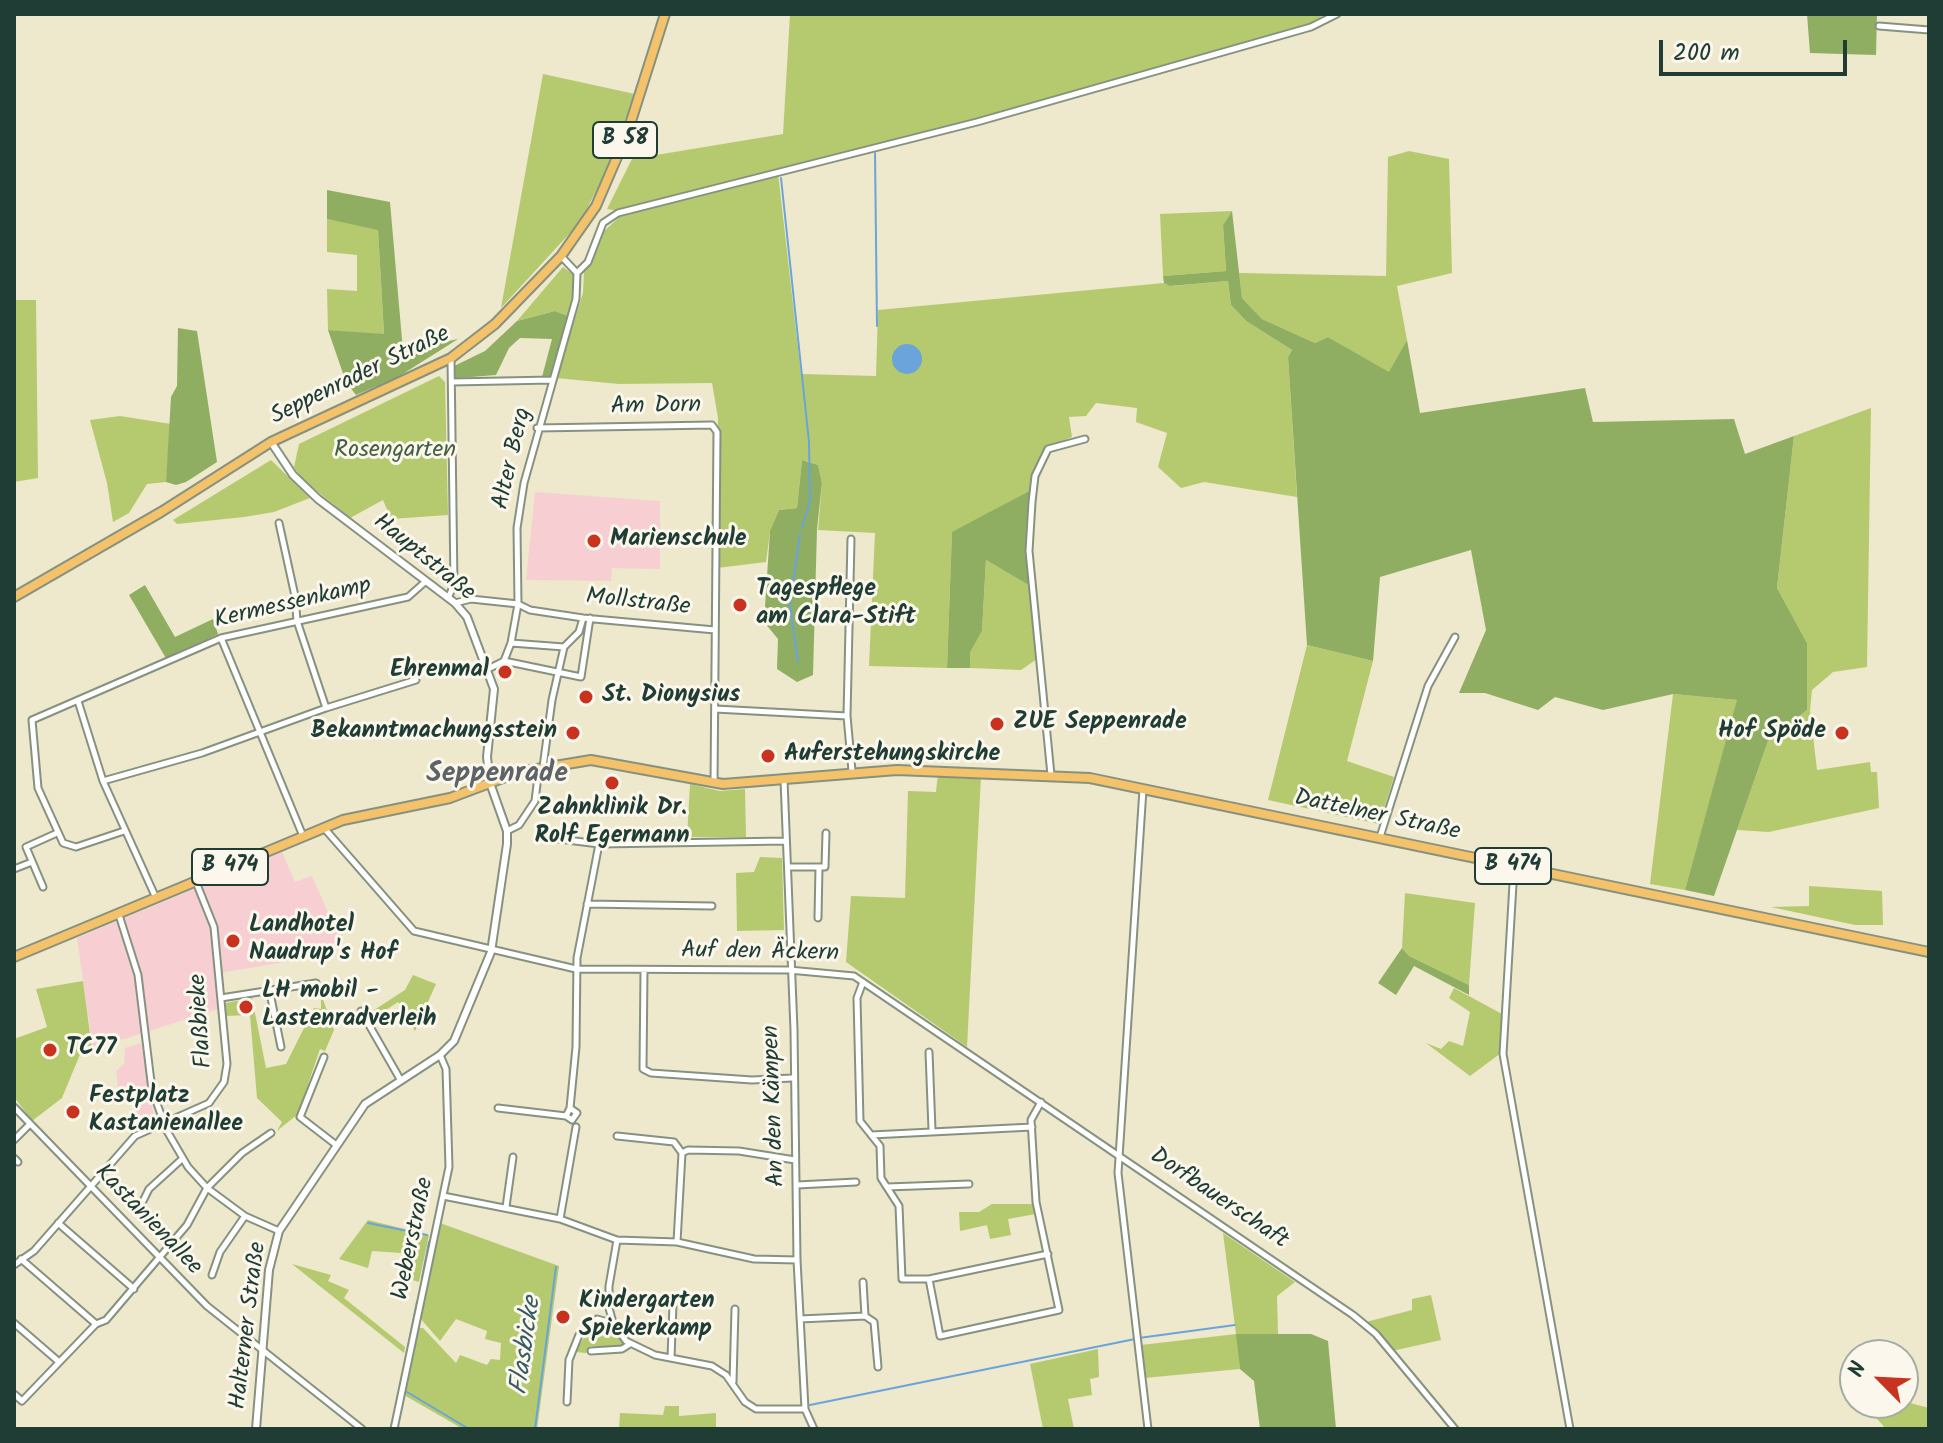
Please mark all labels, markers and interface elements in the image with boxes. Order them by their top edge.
scale bar [1663,24,1851,74]
text: 200 m [1673,34,1740,73]
road number: B 58 [593,122,657,158]
street label: Seppenrader Straße [267,321,455,433]
street label: Am Dorn [611,393,701,423]
street label: Alter Berg [488,405,540,513]
park label: Rosengarten [334,438,456,466]
street label: Hauptstraße [366,509,480,609]
place label: Marienschule [610,527,747,555]
marker: Marienschule [585,532,603,550]
street label: Kermessenkamp [212,573,374,637]
place label: Tagespflege am Clara-Stift [756,577,916,633]
street label: Mollstraße [584,584,692,624]
marker: Tagespflege am Clara-Stift [731,596,749,614]
place label: Ehrenmal [390,658,489,686]
marker: Ehrenmal [496,663,514,681]
place label: St. Dionysius [602,683,740,711]
marker: St. Dionysius [577,688,595,706]
place label: ZUE Seppenrade [1013,710,1187,738]
marker: ZUE Seppenrade [988,715,1006,733]
place label: Bekanntmachungsstein [311,719,557,747]
place label: Hof Spöde [1718,719,1826,747]
marker: Bekanntmachungsstein [564,724,582,742]
marker: Hof Spöde [1833,724,1851,742]
place label: Auferstehungskirche [784,742,1000,770]
marker: Auferstehungskirche [759,747,777,765]
district label: Seppenrade [426,759,568,793]
marker: Zahnklinik Dr. Rolf Egermann [603,774,621,792]
street label: Dattelner Straße [1291,785,1463,849]
place label: Zahnklinik Dr. Rolf Egermann [534,796,690,852]
road number: B 474 [1475,848,1551,884]
road number: B 474 [192,849,268,885]
place label: Landhotel Naudrup's Hof [249,913,397,969]
marker: Landhotel Naudrup's Hof [224,932,242,950]
street label: Auf den Äckern [681,938,839,970]
street label: Flaßbieke [185,973,221,1069]
place label: LH mobil - Lastenradverleih [262,979,437,1035]
marker: LH mobil - Lastenradverleih [237,998,255,1016]
street label: An den Kämpen [759,1025,793,1187]
place label: TC77 [66,1036,117,1064]
marker: TC77 [41,1041,59,1059]
place label: Festplatz Kastanienallee [89,1084,243,1140]
marker: Festplatz Kastanienallee [64,1103,82,1121]
street label: Dorfbauerschaft [1143,1143,1293,1257]
street label: Kastanienallee [87,1160,207,1282]
street label: Weberstraße [388,1175,442,1303]
street label: Halterner Straße [225,1241,275,1411]
place label: Kindergarten Spiekerkamp [579,1289,715,1345]
water label: Flasbicke [506,1295,550,1397]
marker: Kindergarten Spiekerkamp [554,1308,572,1326]
north arrow [1839,1339,1919,1419]
text: N [1840,1356,1877,1383]

